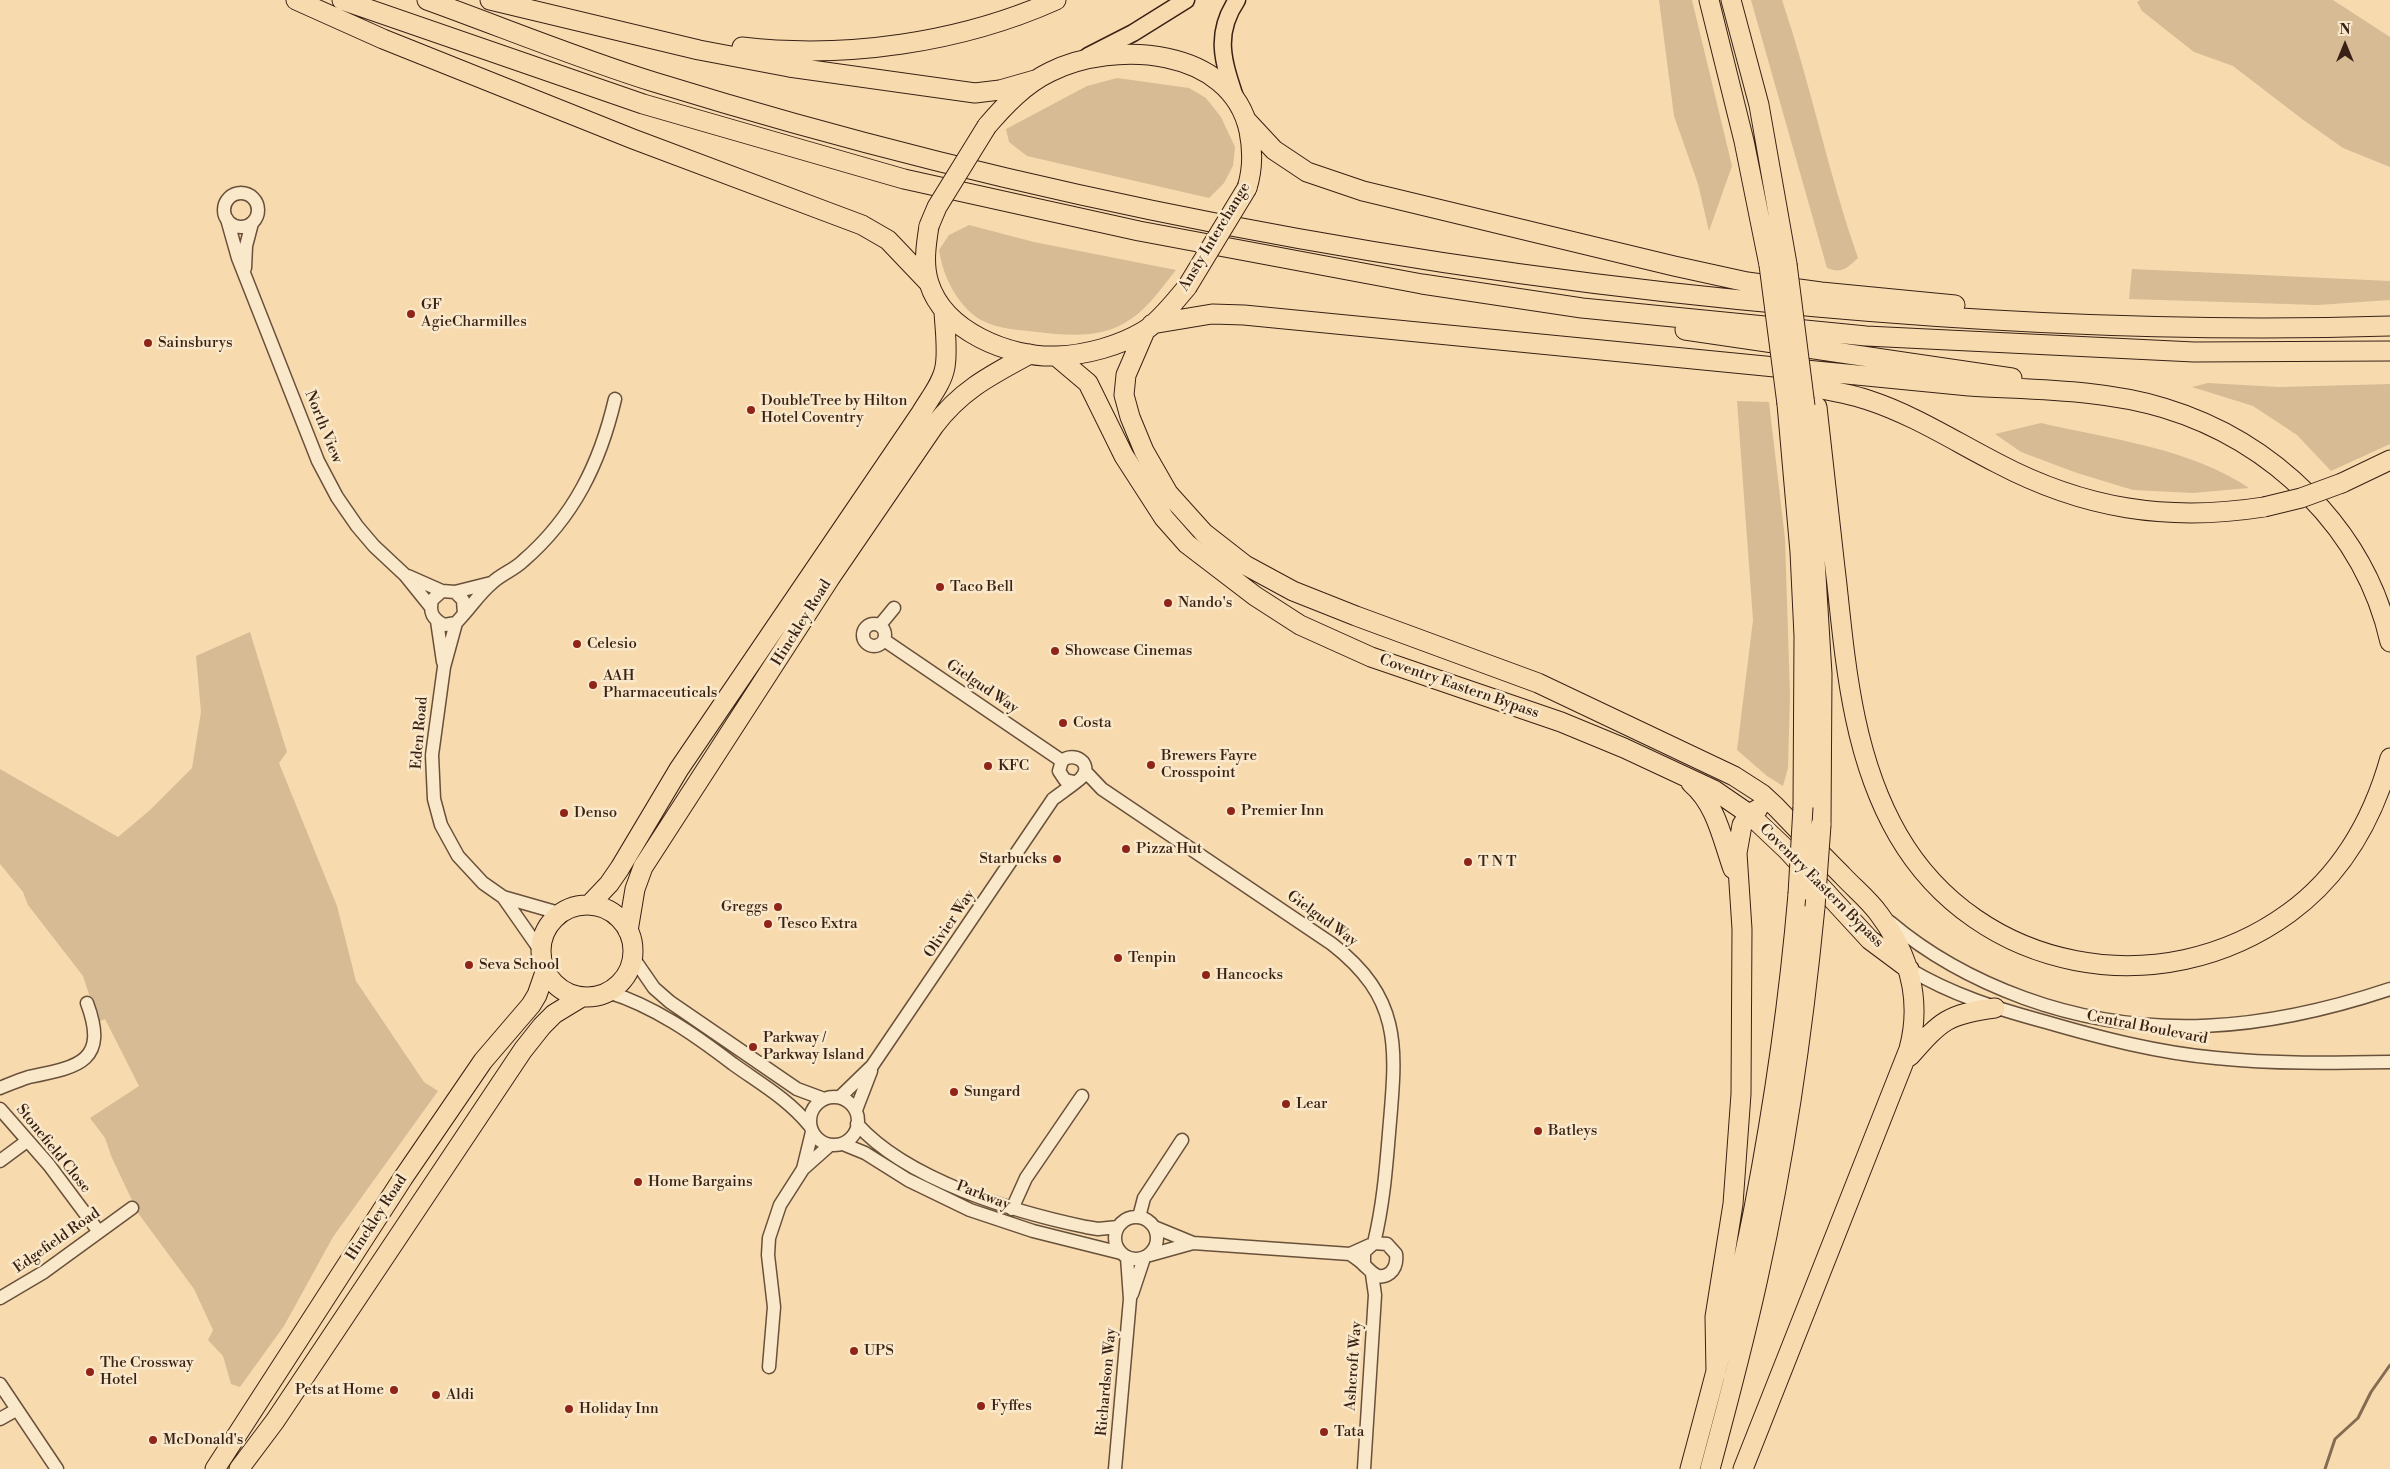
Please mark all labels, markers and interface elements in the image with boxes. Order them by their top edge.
north arrow [2320,20,2370,70]
text: N [2339,21,2351,39]
street label: Ansty Interchange [1176,179,1254,295]
place label: GF AgieCharmilles [421,296,527,331]
marker: GF AgieCharmilles [405,308,417,320]
place label: Sainsburys [158,334,233,352]
marker: Sainsburys [142,337,154,349]
street label: North View [300,388,346,466]
place label: DoubleTree by Hilton Hotel Coventry [761,392,907,427]
marker: DoubleTree by Hilton Hotel Coventry [745,404,757,416]
street label: Hinckley Road [768,576,836,670]
place label: Taco Bell [950,578,1013,596]
marker: Taco Bell [934,581,946,593]
place label: Nando's [1178,594,1232,612]
marker: Nando's [1162,597,1174,609]
place label: Celesio [587,635,637,653]
marker: Celesio [571,638,583,650]
place label: Showcase Cinemas [1065,642,1192,660]
marker: Showcase Cinemas [1049,645,1061,657]
street label: Coventry Eastern Bypass [1377,651,1541,723]
street label: Gielgud Way [942,656,1022,718]
place label: AAH Pharmaceuticals [603,667,717,702]
marker: AAH Pharmaceuticals [587,679,599,691]
street label: Eden Road [408,696,432,770]
place label: Costa [1073,714,1112,732]
marker: Costa [1057,717,1069,729]
place label: Brewers Fayre Crosspoint [1161,747,1257,782]
place label: KFC [998,757,1029,775]
marker: Brewers Fayre Crosspoint [1145,759,1157,771]
marker: KFC [982,760,994,772]
place label: Premier Inn [1241,802,1324,820]
place label: Denso [574,804,617,822]
marker: Premier Inn [1225,805,1237,817]
marker: Denso [558,807,570,819]
street label: Coventry Eastern Bypass [1755,820,1887,952]
place label: Pizza Hut [1136,840,1202,858]
marker: Pizza Hut [1120,843,1132,855]
place label: Starbucks [979,850,1047,868]
marker: Starbucks [1051,853,1063,865]
place label: T N T [1478,853,1516,871]
marker: T N T [1462,856,1474,868]
street label: Olivier Way [921,887,979,961]
street label: Gielgud Way [1283,887,1361,951]
place label: Greggs [721,898,768,916]
marker: Greggs [772,901,784,913]
place label: Tesco Extra [778,915,858,933]
marker: Tesco Extra [762,918,774,930]
place label: Tenpin [1128,949,1176,967]
marker: Tenpin [1112,952,1124,964]
place label: Seva School [479,956,560,974]
marker: Seva School [463,959,475,971]
place label: Hancocks [1216,966,1283,984]
marker: Hancocks [1200,969,1212,981]
street label: Central Boulevard [2085,1007,2209,1049]
place label: Parkway / Parkway Island [763,1029,864,1064]
marker: Parkway / Parkway Island [747,1041,759,1053]
place label: Sungard [964,1083,1020,1101]
marker: Sungard [948,1086,960,1098]
place label: Lear [1296,1095,1328,1113]
marker: Lear [1280,1098,1292,1110]
street label: Stonefield Close [12,1101,94,1197]
place label: Batleys [1548,1122,1597,1140]
marker: Batleys [1532,1125,1544,1137]
street label: Hinckley Road [343,1172,411,1264]
place label: Home Bargains [648,1173,753,1191]
marker: Home Bargains [632,1176,644,1188]
street label: Parkway [953,1177,1013,1215]
street label: Edgefield Road [10,1204,104,1278]
street label: Ashcroft Way [1342,1321,1366,1411]
street label: Richardson Way [1093,1327,1121,1437]
place label: UPS [864,1342,894,1360]
marker: UPS [848,1345,860,1357]
place label: The Crossway Hotel [100,1354,194,1389]
marker: The Crossway Hotel [84,1366,96,1378]
place label: Pets at Home [295,1381,384,1399]
marker: Pets at Home [388,1384,400,1396]
place label: Aldi [446,1386,474,1404]
marker: Aldi [430,1389,442,1401]
place label: Fyffes [991,1397,1032,1415]
place label: Holiday Inn [579,1400,659,1418]
marker: Fyffes [975,1400,987,1412]
marker: Holiday Inn [563,1403,575,1415]
place label: Tata [1334,1423,1364,1441]
marker: Tata [1318,1426,1330,1438]
place label: McDonald's [163,1431,243,1449]
marker: McDonald's [147,1434,159,1446]

